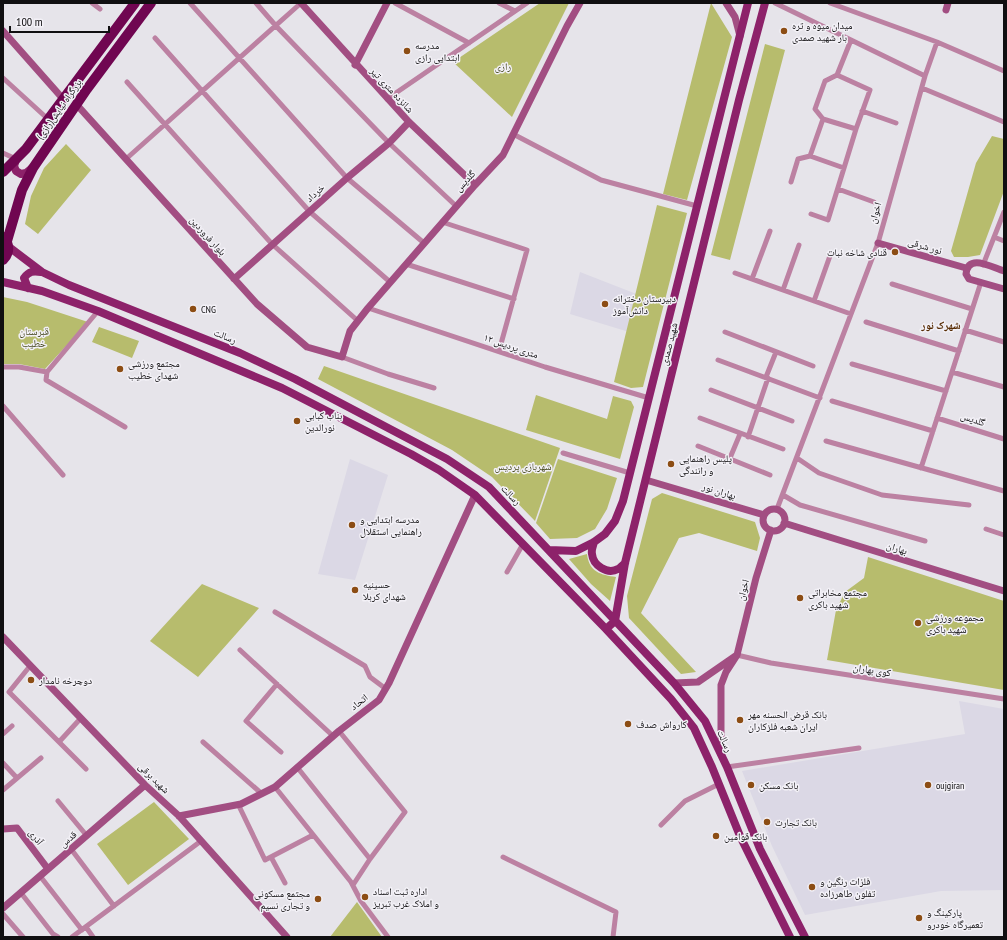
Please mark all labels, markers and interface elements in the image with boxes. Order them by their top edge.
scale bar [10,8,109,34]
text: 100 m [16,14,43,29]
place label: میدان میوه و تره بار شهید صمدی [792,19,853,44]
marker: میدان میوه و تره بار شهید صمدی [779,26,789,36]
place label: مدرسه ابتدایی رازی [415,39,460,64]
marker: مدرسه ابتدایی رازی [402,46,412,56]
park label: رازی [495,60,511,73]
street label: شانزده متری تیر [367,64,417,116]
street label: بزرگراه نیایش(رازی) [33,76,85,142]
street label: گلدیس [452,167,479,195]
street label: خرداد [303,181,328,205]
street label: اخوان [866,201,884,225]
street label: بلوار فروردین [187,214,229,259]
street label: نور شرقی [906,235,944,257]
place label: قنادی شاخه نبات [827,246,887,259]
marker: قنادی شاخه نبات [890,247,900,257]
place label: دبیرستان دخترانه دانش‌آموز [612,292,676,317]
marker: دبیرستان دخترانه دانش‌آموز [600,299,610,309]
place label: CNG [201,303,216,316]
marker: CNG [188,304,198,314]
district label: شهرک نور [920,318,961,332]
street label: شهید صمدی [657,321,681,367]
park label: قبرستان خطیب [19,325,49,350]
street label: رسالت [212,326,238,346]
street label: ۱۲ متری پردیس [482,331,540,362]
place label: مجتمع ورزشی شهدای خطیب [128,357,180,382]
marker: مجتمع ورزشی شهدای خطیب [115,364,125,374]
place label: بناب کبابی نورالدین [305,409,343,434]
street label: گلدیس [959,409,987,429]
marker: بناب کبابی نورالدین [292,416,302,426]
place label: پلیس راهنمایی و رانندگی [679,452,732,477]
marker: پلیس راهنمایی و رانندگی [666,459,676,469]
park label: شهربازی پردیس [494,460,552,473]
street label: بهاران نور [700,479,738,502]
street label: رسالت [498,482,524,508]
place label: مدرسه ابتدایی و راهنمایی استقلال [360,513,422,538]
marker: مدرسه ابتدایی و راهنمایی استقلال [347,520,357,530]
street label: بهاران [885,539,909,557]
place label: حسینیه شهدای کربلا [363,578,406,603]
street label: اخوان [734,578,752,602]
marker: حسینیه شهدای کربلا [350,585,360,595]
place label: مجتمع مخابراتی شهید باکری [808,586,867,611]
marker: مجتمع مخابراتی شهید باکری [795,593,805,603]
place label: مجموعه ورزشی شهید باکری [926,611,984,636]
marker: مجموعه ورزشی شهید باکری [913,618,923,628]
street label: کوی بهاران [852,661,892,679]
place label: دوچرخه نامدار [38,674,92,687]
marker: دوچرخه نامدار [26,675,36,685]
street label: اتحاد [347,691,371,713]
place label: بانک قرض الحسنه مهر ایران شعبه فلزکاران [747,708,827,733]
marker: بانک قرض الحسنه مهر ایران شعبه فلزکاران [735,715,745,725]
place label: کارواش صدف [636,718,687,731]
marker: کارواش صدف [623,719,633,729]
street label: رسالت [714,728,736,754]
street label: شهید برقی [136,760,173,796]
place label: بانک مسکن [759,779,799,792]
place label: oujgiran [936,779,964,792]
marker: بانک مسکن [746,780,756,790]
marker: oujgiran [923,780,933,790]
place label: بانک تجارت [775,816,817,829]
marker: بانک تجارت [762,817,772,827]
street label: آذری [26,826,46,848]
street label: قدس [57,828,79,850]
place label: بانک قوامین [724,830,767,843]
marker: بانک قوامین [711,831,721,841]
place label: فلزات رنگین و تفلون طاهرزاده [820,875,875,900]
marker: فلزات رنگین و تفلون طاهرزاده [807,882,817,892]
place label: اداره ثبت اسناد و املاک غرب تبریز [372,885,439,910]
place label: مجتمع مسکونى و تجارى نسیم [254,887,310,913]
marker: اداره ثبت اسناد و املاک غرب تبریز [360,892,370,902]
marker: مجتمع مسکونى و تجارى نسیم [313,894,323,904]
place label: پارکینگ و تعمیرگاه خودرو [927,906,983,931]
marker: پارکینگ و تعمیرگاه خودرو [914,913,924,923]

